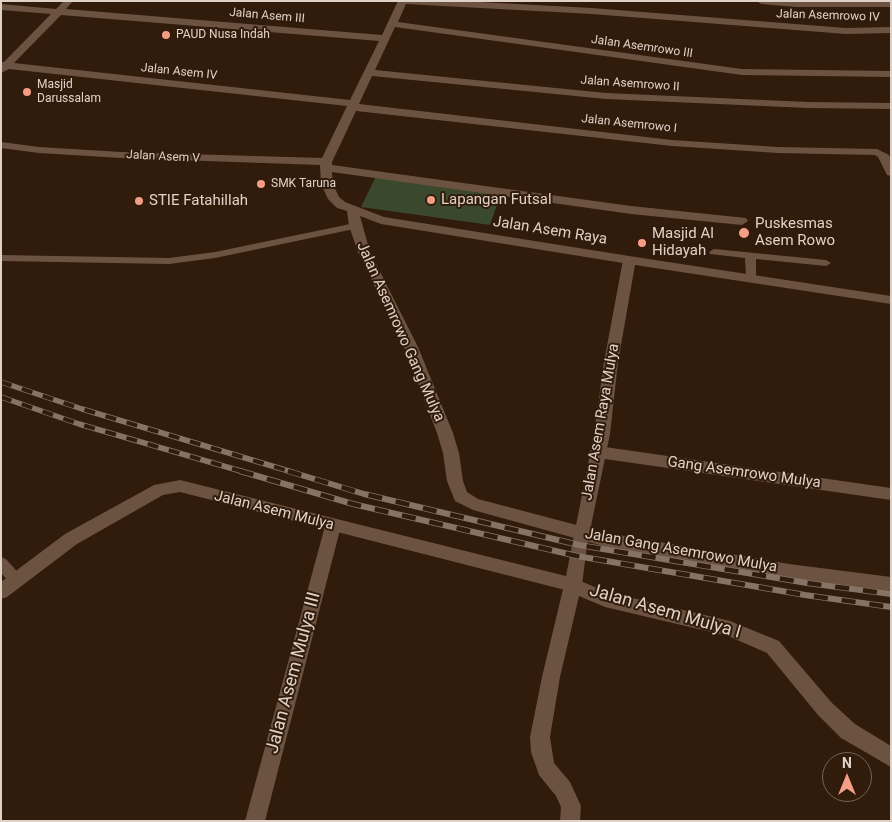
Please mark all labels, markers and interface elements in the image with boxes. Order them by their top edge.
street label: Jalan Asem III [229,6,305,26]
street label: Jalan Asemrowo IV [776,7,880,25]
place label: PAUD Nusa Indah [176,28,270,42]
marker: PAUD Nusa Indah [160,29,172,41]
street label: Jalan Asemrowo III [590,33,694,61]
street label: Jalan Asem IV [140,61,218,83]
street label: Jalan Asemrowo II [580,73,680,95]
place label: Masjid Darussalam [37,78,101,106]
marker: Masjid Darussalam [21,86,33,98]
street label: Jalan Asemrowo I [581,112,677,136]
street label: Jalan Asem V [126,148,200,166]
place label: SMK Taruna [271,177,336,191]
marker: SMK Taruna [255,178,267,190]
place label: Lapangan Futsal [441,191,552,209]
place label: STIE Fatahillah [149,192,248,210]
marker: Lapangan Futsal [425,194,437,206]
marker: STIE Fatahillah [133,195,145,207]
street label: Jalan Asem Raya [492,213,608,249]
place label: Puskesmas Asem Rowo [755,215,835,250]
place label: Masjid Al Hidayah [652,225,714,260]
marker: Puskesmas Asem Rowo [737,226,751,240]
marker: Masjid Al Hidayah [636,237,648,249]
street label: Jalan Asemrowo Gang Mulya [352,239,448,425]
street label: Jalan Asem Raya Mulya [578,342,624,502]
street label: Gang Asemrowo Mulya [666,453,822,493]
street label: Jalan Asem Mulya [212,487,336,535]
street label: Jalan Gang Asemrowo Mulya [583,525,779,577]
street label: Jalan Asem Mulya I [587,580,743,644]
street label: Jalan Asem Mulya III [262,590,326,756]
north arrow [822,752,872,802]
text: N [842,755,852,771]

